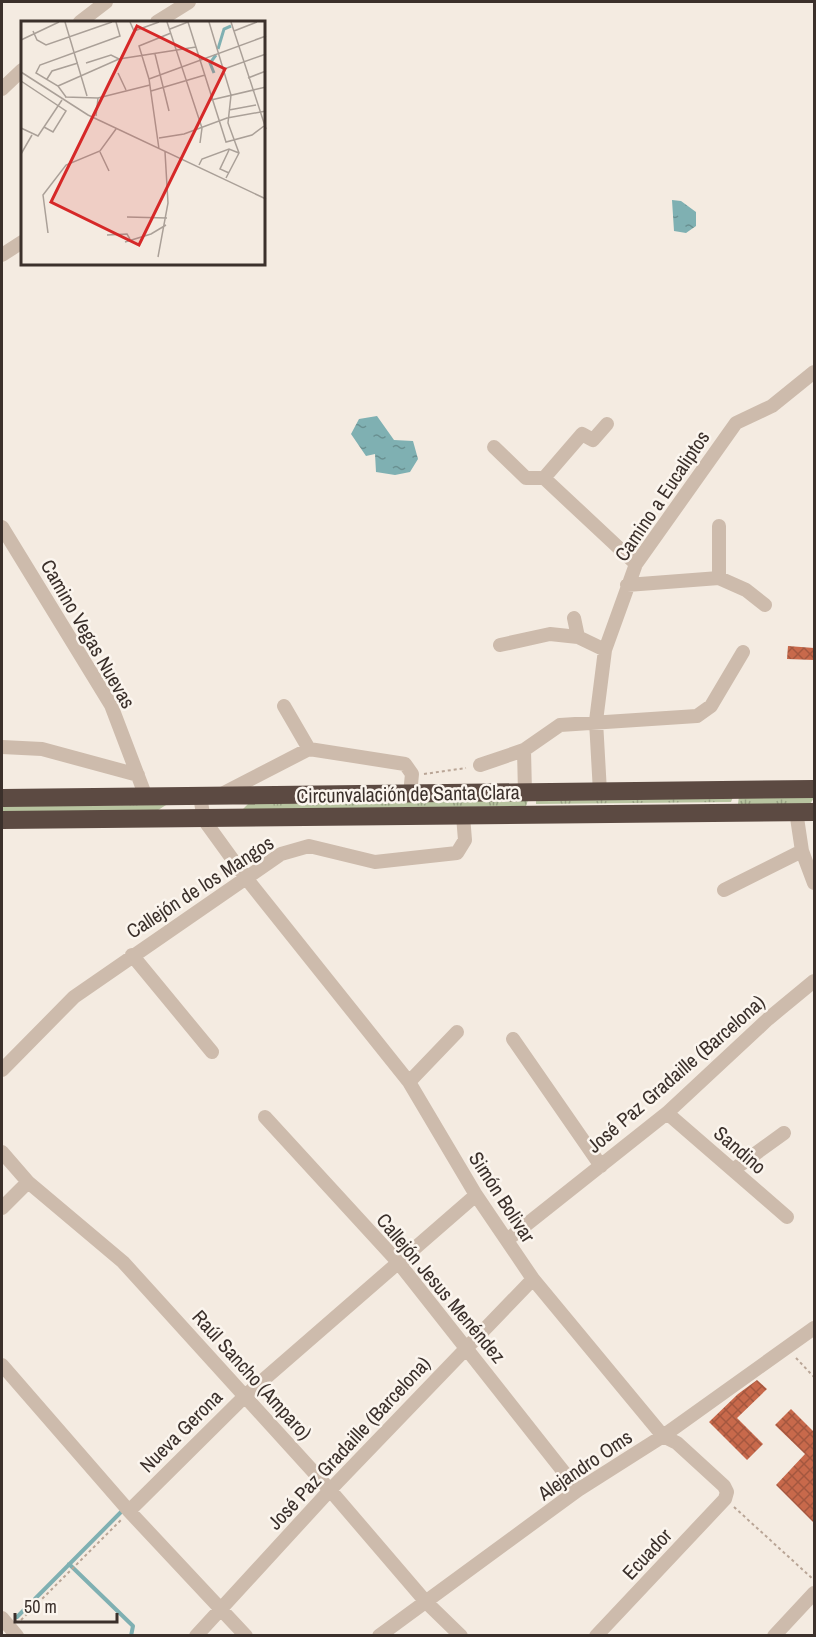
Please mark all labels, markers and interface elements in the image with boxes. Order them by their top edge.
inset map [21,21,266,266]
street label: Camino a Eucaliptos [608,425,715,566]
street label: Camino Vegas Nuevas [35,554,142,713]
street label: Circunvalación de Santa Clara [296,778,520,809]
street label: Callejón de los Mangos [121,829,279,944]
street label: José Paz Gradaille (Barcelona) [581,989,771,1159]
street label: Sandino [708,1119,772,1180]
street label: Simón Bolivar [463,1146,542,1248]
street label: Callejón Jesus Menéndez [371,1207,512,1368]
street label: Raúl Sancho (Amparo) [187,1304,318,1446]
street label: José Paz Gradaille (Barcelona) [261,1350,436,1535]
street label: Nueva Gerona [133,1383,228,1478]
street label: Alejandro Oms [531,1423,637,1507]
street label: Ecuador [616,1522,678,1585]
scale bar [15,1586,117,1624]
text: 50 m [24,1594,57,1619]

